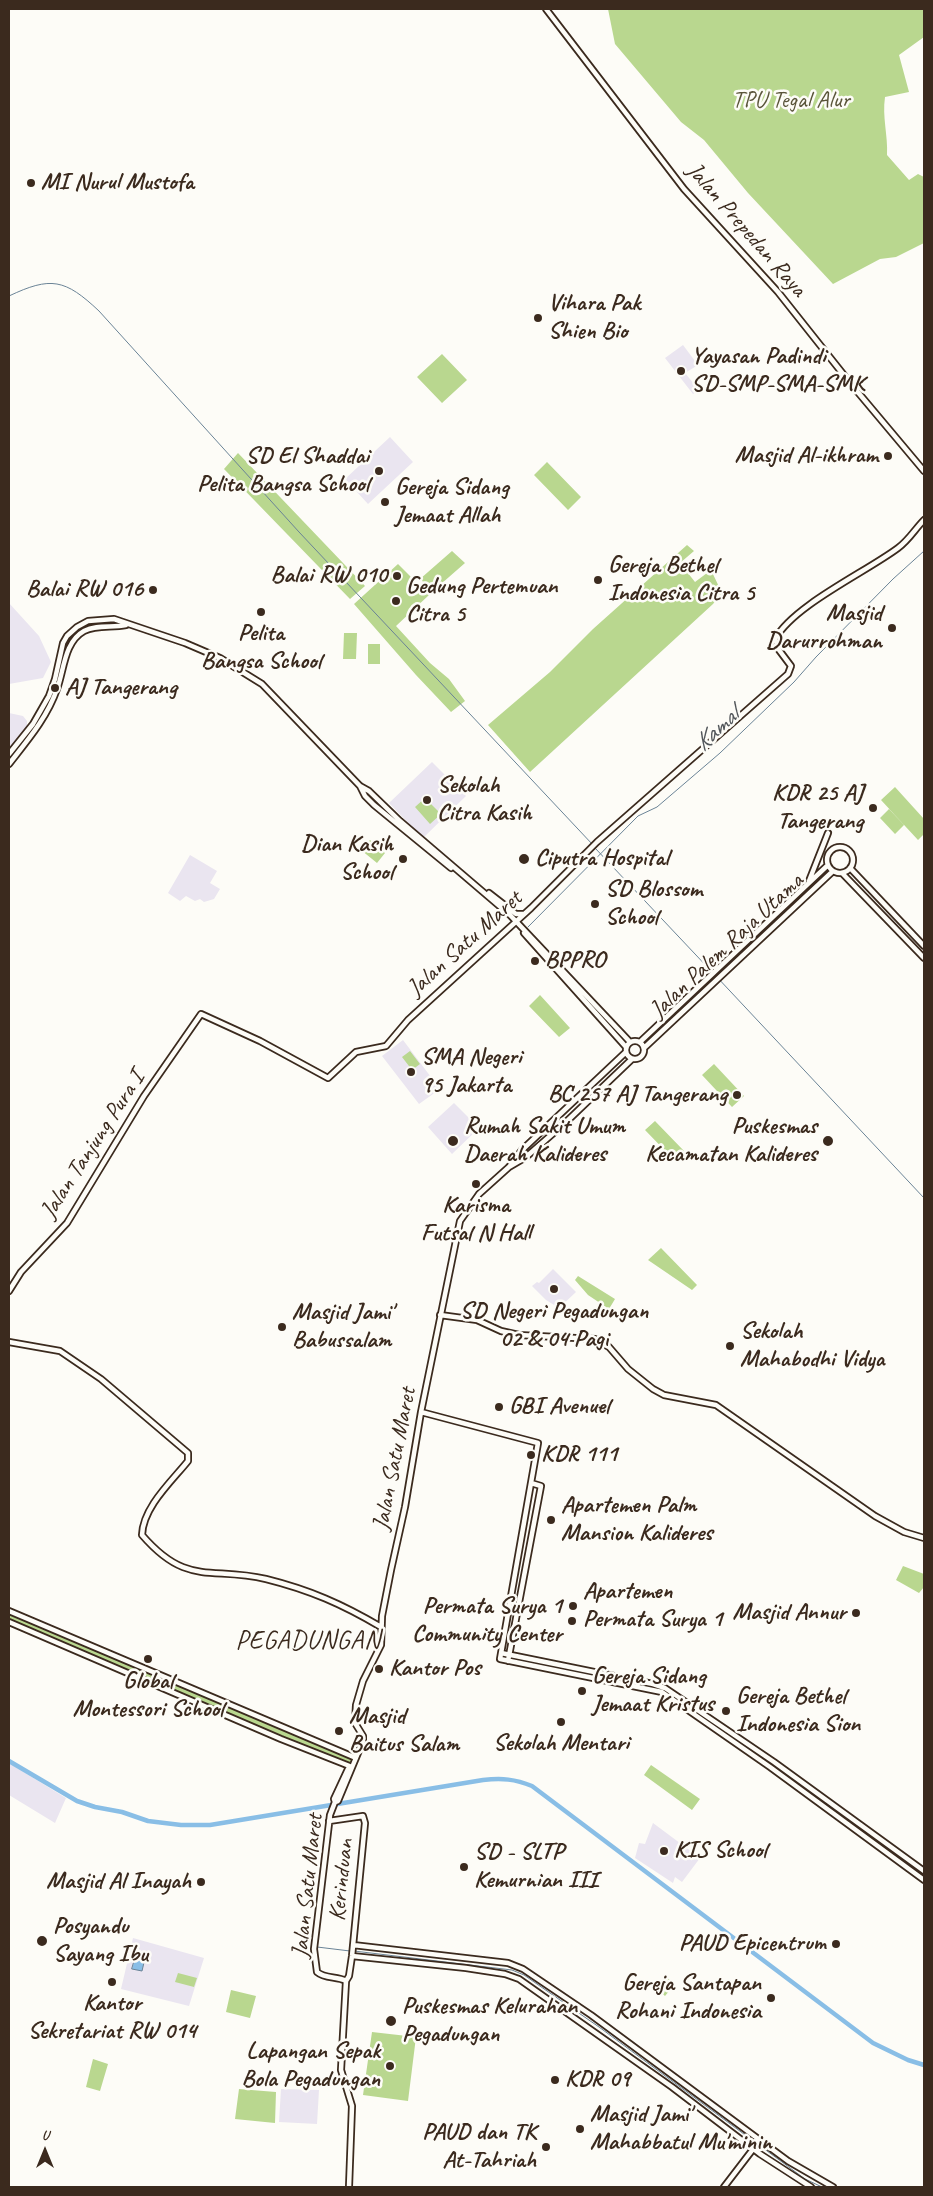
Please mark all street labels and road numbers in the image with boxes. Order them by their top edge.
street label: Jalan Prepedan Raya [680,157,812,303]
street label: Jalan Palem Raja Utama [644,867,810,1025]
street label: Jalan Satu Maret [402,885,528,1003]
street label: Jalan Tanjung Pura I [35,1066,151,1224]
street label: Jalan Satu Maret [367,1385,423,1533]
street label: Jalan Satu Maret [286,1813,330,1959]
street label: Kerinduan [323,1838,361,1922]

